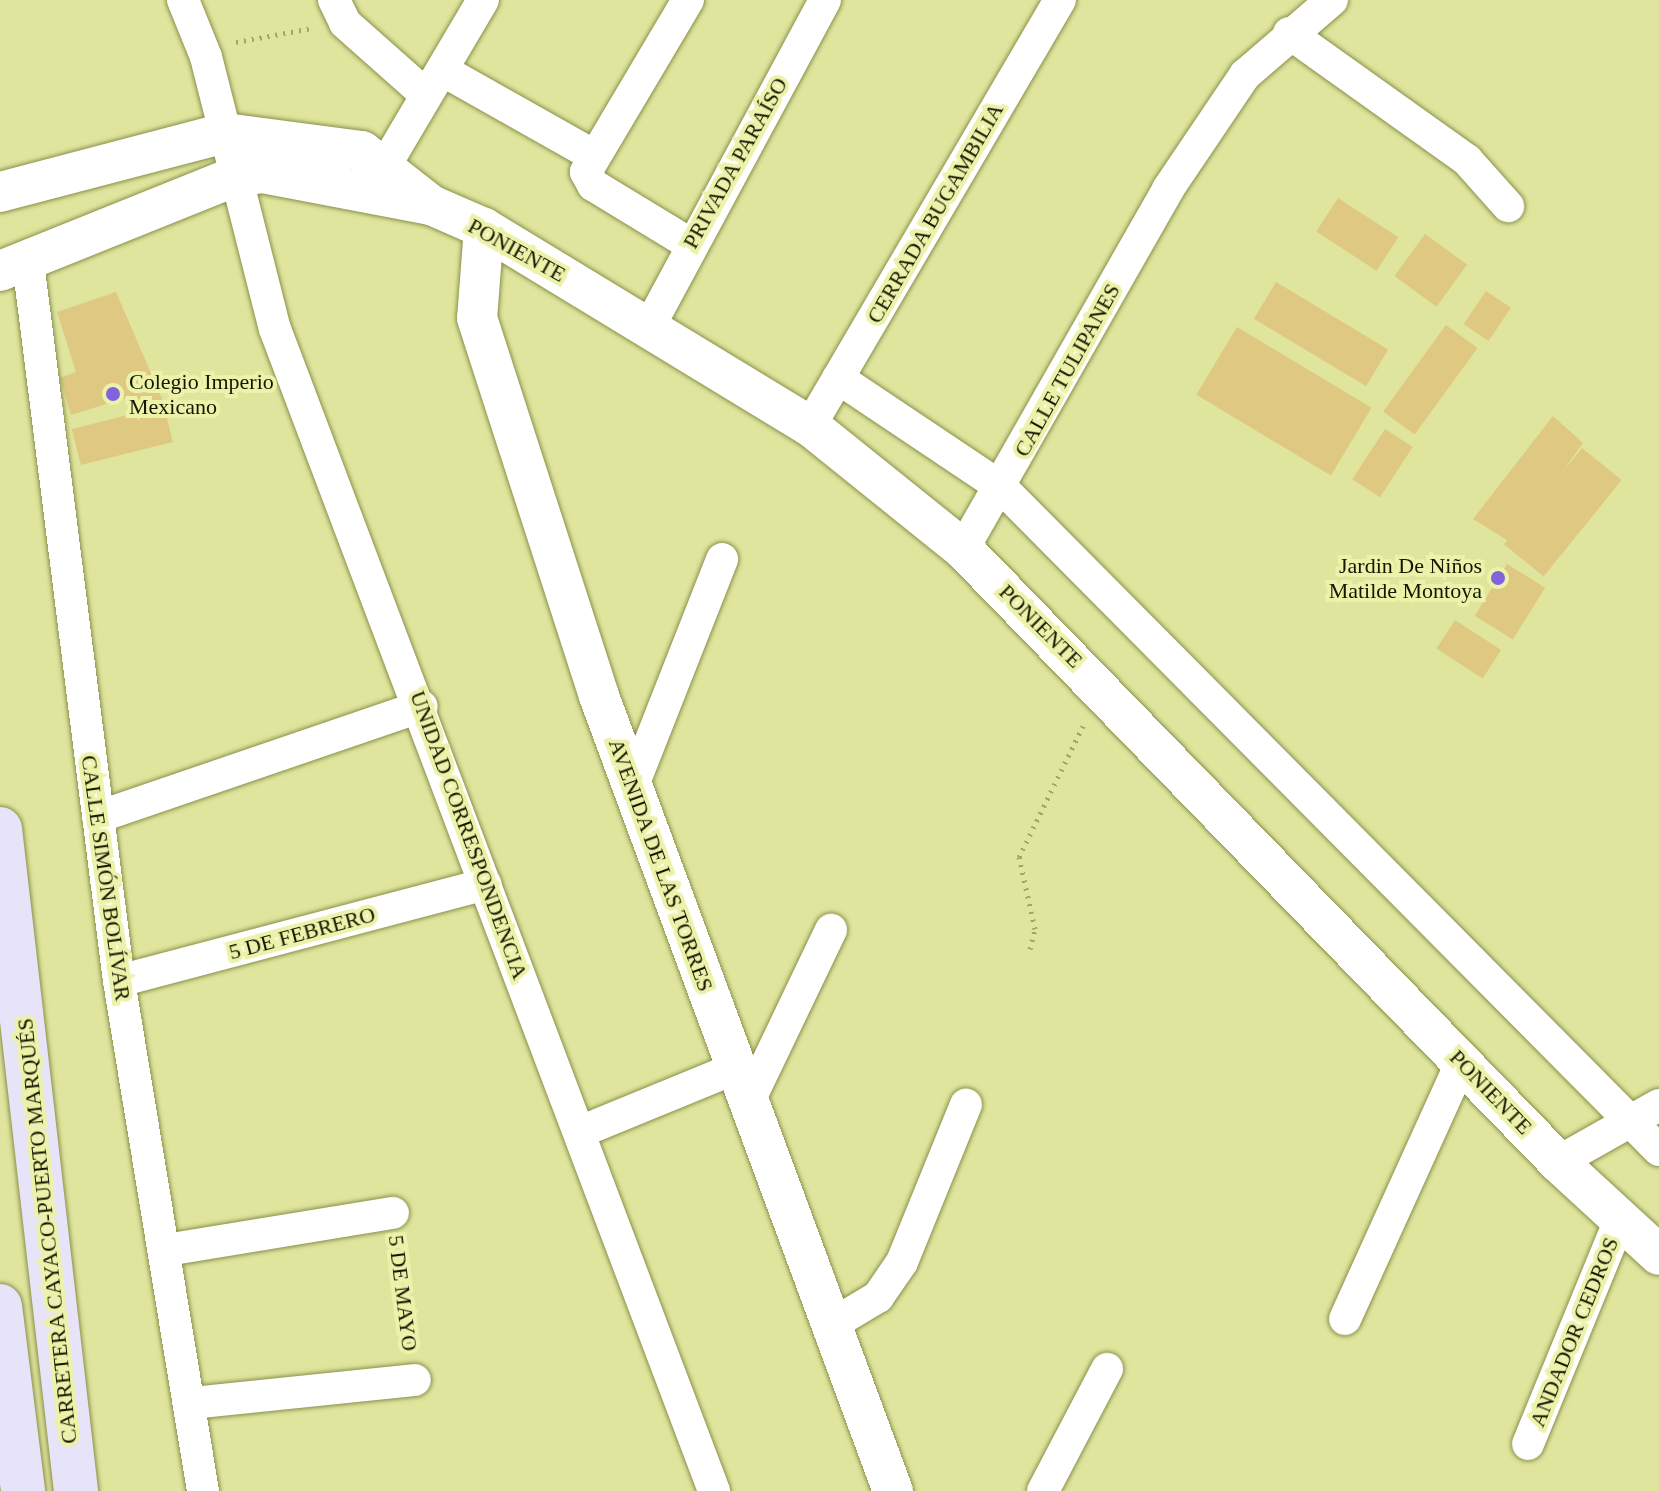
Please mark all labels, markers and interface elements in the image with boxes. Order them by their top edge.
street label: PRIVADA PARAÍSO [677,72,793,254]
street label: CERRADA BUGAMBILIA [861,98,1009,328]
street label: PONIENTE [464,212,570,288]
street label: CALLE TULIPANES [1008,279,1126,461]
place label: Colegio Imperio Mexicano [129,368,274,420]
marker: Colegio Imperio Mexicano [104,385,122,403]
place label: Jardin De Niños Matilde Montoya [1329,552,1482,604]
marker: Jardin De Niños Matilde Montoya [1489,569,1507,587]
street label: PONIENTE [994,579,1088,673]
street label: UNIDAD CORRESPONDENCIA [404,687,534,983]
street label: AVENIDA DE LAS TORRES [603,734,719,996]
street label: CALLE SIMÓN BOLÍVAR [76,754,136,1002]
street label: 5 DE FEBRERO [226,901,378,965]
street label: CARRETERA CAYACO-PUERTO MARQUÉS [11,1016,83,1446]
street label: PONIENTE [1444,1044,1538,1140]
street label: ANDADOR CEDROS [1524,1233,1624,1431]
street label: 5 DE MAYO [383,1234,423,1352]

